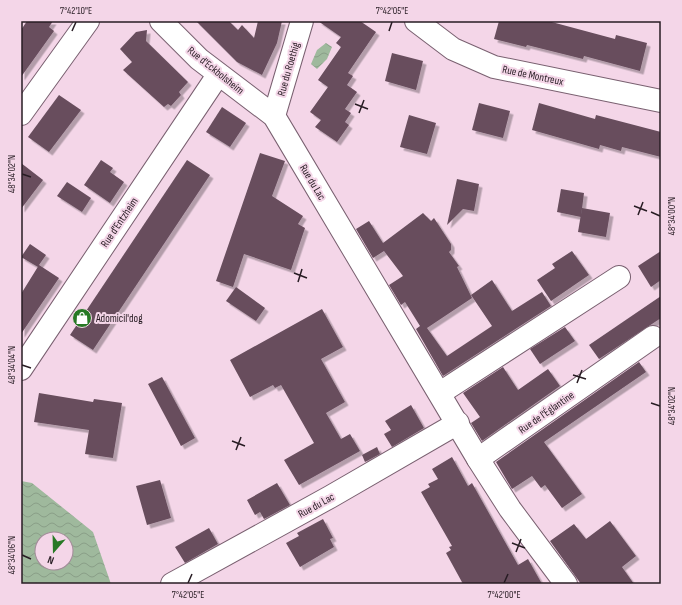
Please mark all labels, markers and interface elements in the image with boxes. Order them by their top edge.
text: 7°42'10"E [60,5,92,17]
text: 7°42'05"E [376,5,408,17]
street label: Rue du Roethig [275,40,303,97]
street label: Rue d'Eckbolsheim [185,44,246,97]
street label: Rue de Montreux [501,63,565,88]
text: 48°34'02"N [6,155,18,193]
street label: Rue du Lac [297,162,328,203]
street label: Rue d'Entzheim [98,195,141,250]
text: 48°34'00"N [666,197,678,235]
shop icon: Adomicil'dog [71,307,93,329]
place label: Adomicil'dog [95,312,143,325]
text: 48°34'04"N [6,346,18,384]
text: 48°34'02"N [666,387,678,425]
street label: Rue de l'Églantine [516,388,577,436]
street label: Rue du Lac [296,490,337,521]
north arrow [34,531,74,571]
text: 48°34'06"N [6,536,18,574]
text: N [46,553,56,567]
text: 7°42'05"E [172,589,204,601]
text: 7°42'00"E [488,589,521,601]

